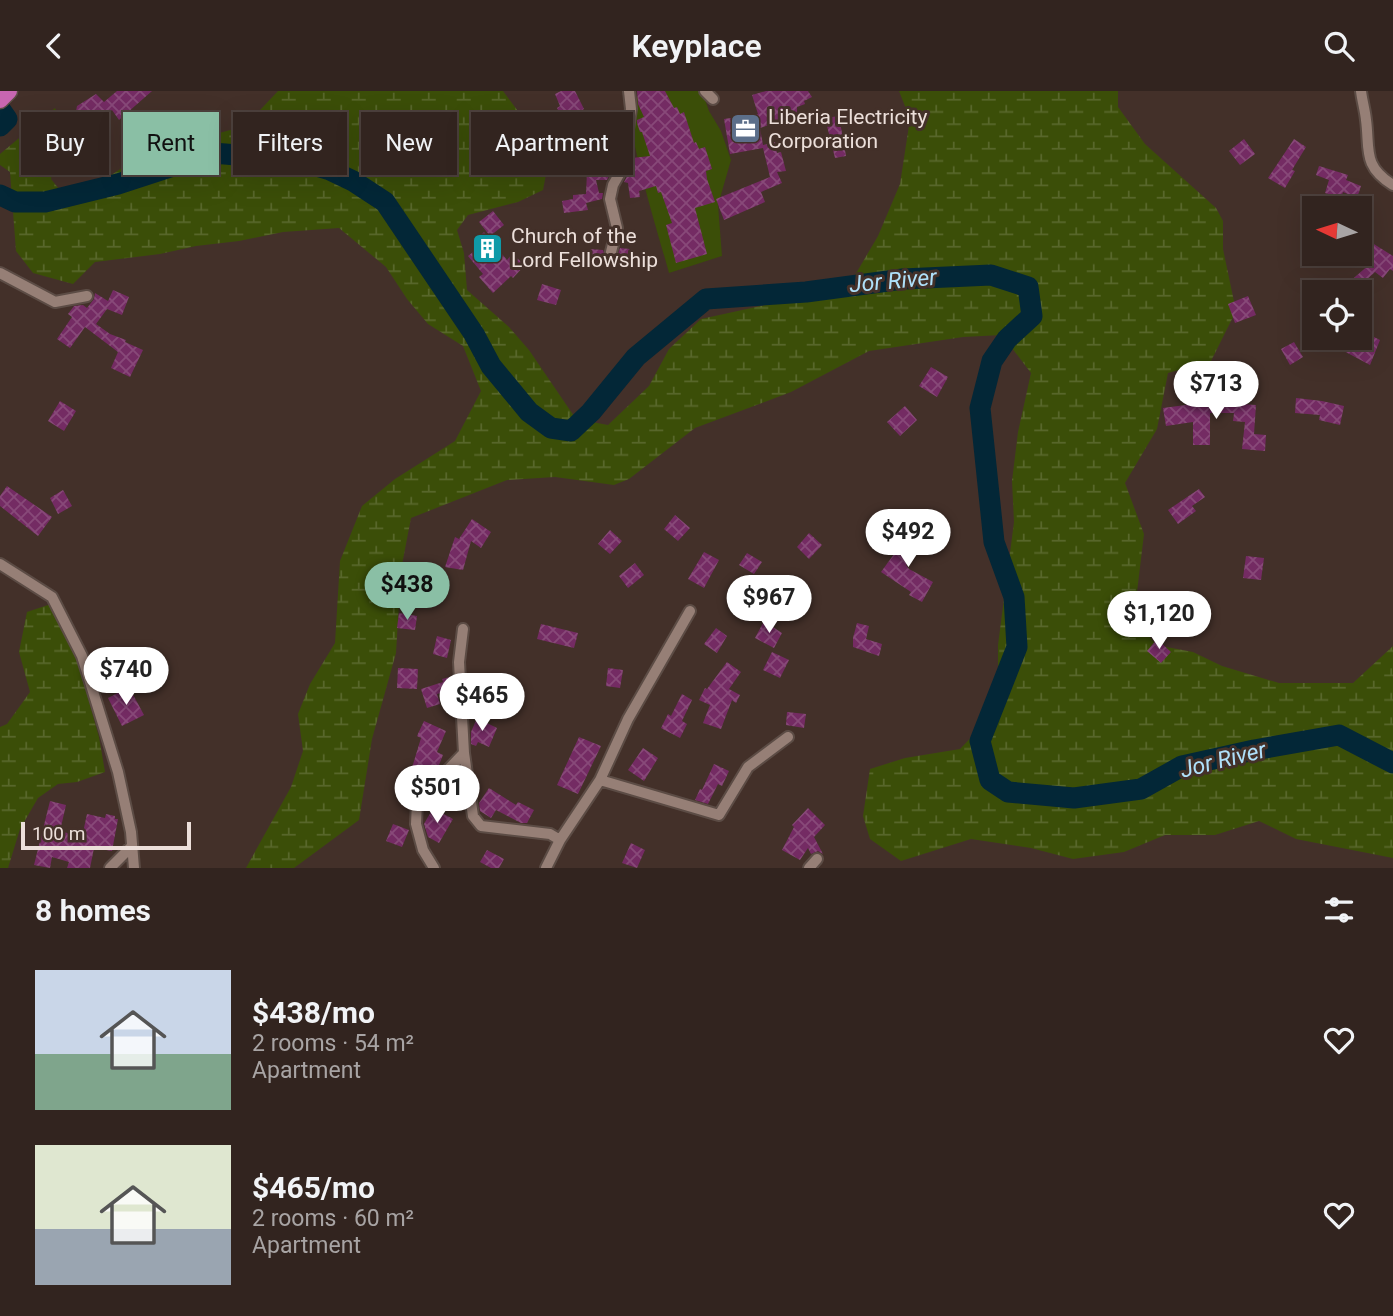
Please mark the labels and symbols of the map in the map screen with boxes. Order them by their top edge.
place label: Liberia Electricity Corporation [768,105,927,153]
office icon: Liberia Electricity Corporation [728,112,762,146]
north arrow [1302,196,1372,266]
place label: Church of the Lord Fellowship [511,224,658,272]
building icon: Church of the Lord Fellowship [471,231,505,265]
water label: Jor River [848,264,939,298]
pin: $713 [1175,361,1257,421]
pin: $492 [867,510,949,569]
pin: $438 [366,563,448,622]
pin: $967 [728,575,810,635]
pin: $1,120 [1102,591,1216,651]
pin: $740 [85,647,167,707]
pin: $465 [441,673,523,733]
water label: Jor River [1177,736,1270,784]
pin: $501 [396,765,478,825]
scale bar [21,819,191,851]

